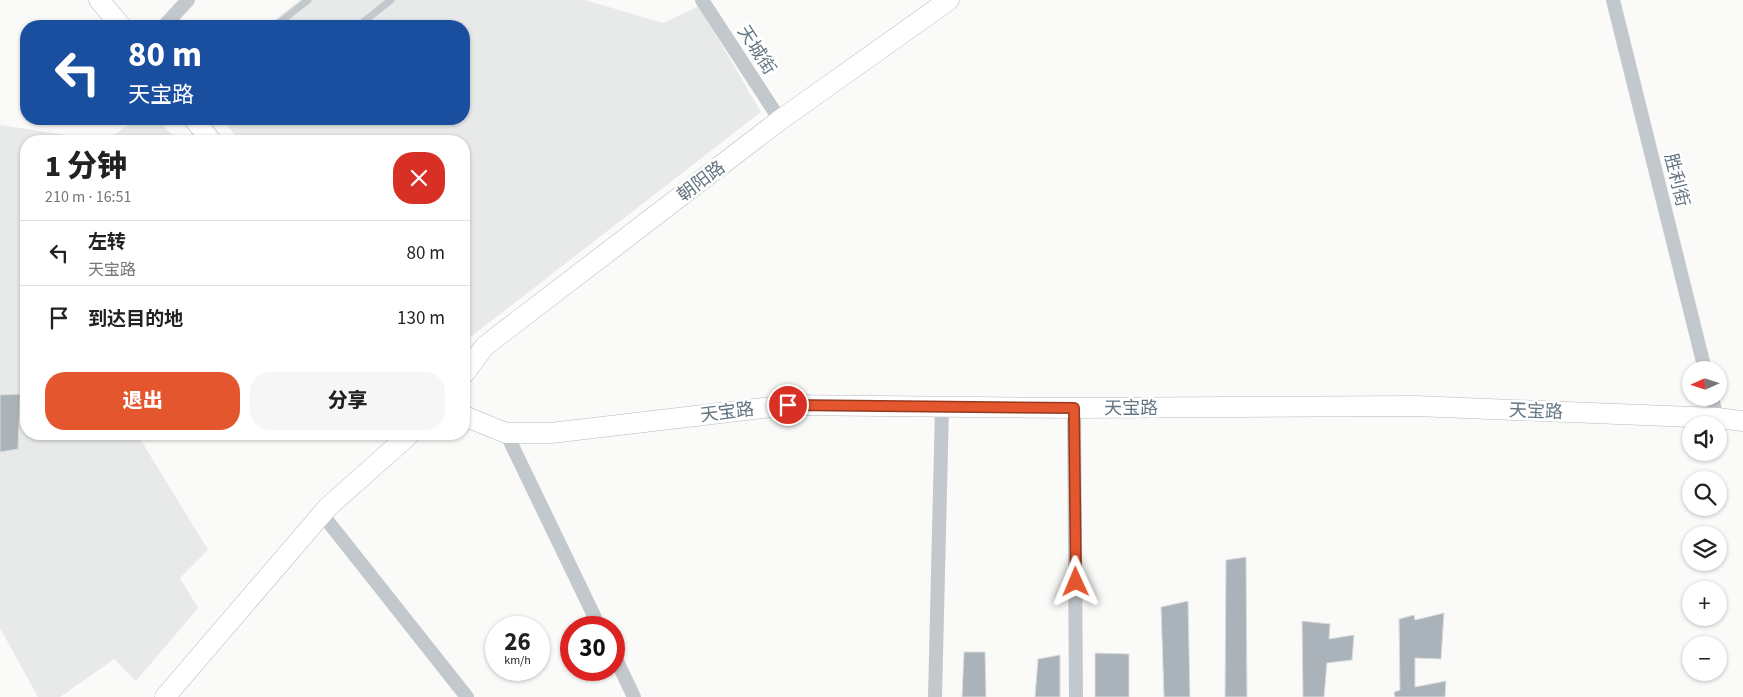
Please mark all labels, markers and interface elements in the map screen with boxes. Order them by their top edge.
street label: 天城街 [731,21,782,80]
text: 80 m [128,30,202,80]
icon: left [45,40,110,105]
text: 天宝路 [128,79,194,111]
text: 1 分钟 [45,145,127,188]
street label: 胜利街 [1658,151,1695,209]
button: close [393,152,445,204]
street label: 朝阳路 [672,155,730,208]
text: 210 m · 16:51 [45,186,132,208]
text: 左转 [88,229,126,256]
icon: left [45,239,73,267]
text: 80 m [407,240,445,267]
text: 天宝路 [88,259,136,281]
icon: arrive [45,304,73,332]
text: 130 m [397,305,445,332]
text: 到达目的地 [88,306,183,333]
north arrow [1682,361,1728,406]
map controls [1682,361,1727,681]
button: 退出 [45,372,240,430]
button: 分享 [250,372,445,430]
pin [767,384,809,426]
icon: arrive [774,391,802,419]
street label: 天宝路 [1104,396,1158,421]
street label: 天宝路 [699,397,755,428]
street label: 天宝路 [1509,398,1563,425]
button: sound [1682,416,1727,461]
button: search [1682,471,1727,516]
button: layers [1682,526,1727,571]
position arrow [1049,555,1101,607]
button: + [1682,581,1727,626]
speed limit sign: 30 [560,616,625,681]
text: 26 [504,624,531,660]
button: − [1682,636,1727,681]
text: km/h [504,652,531,669]

